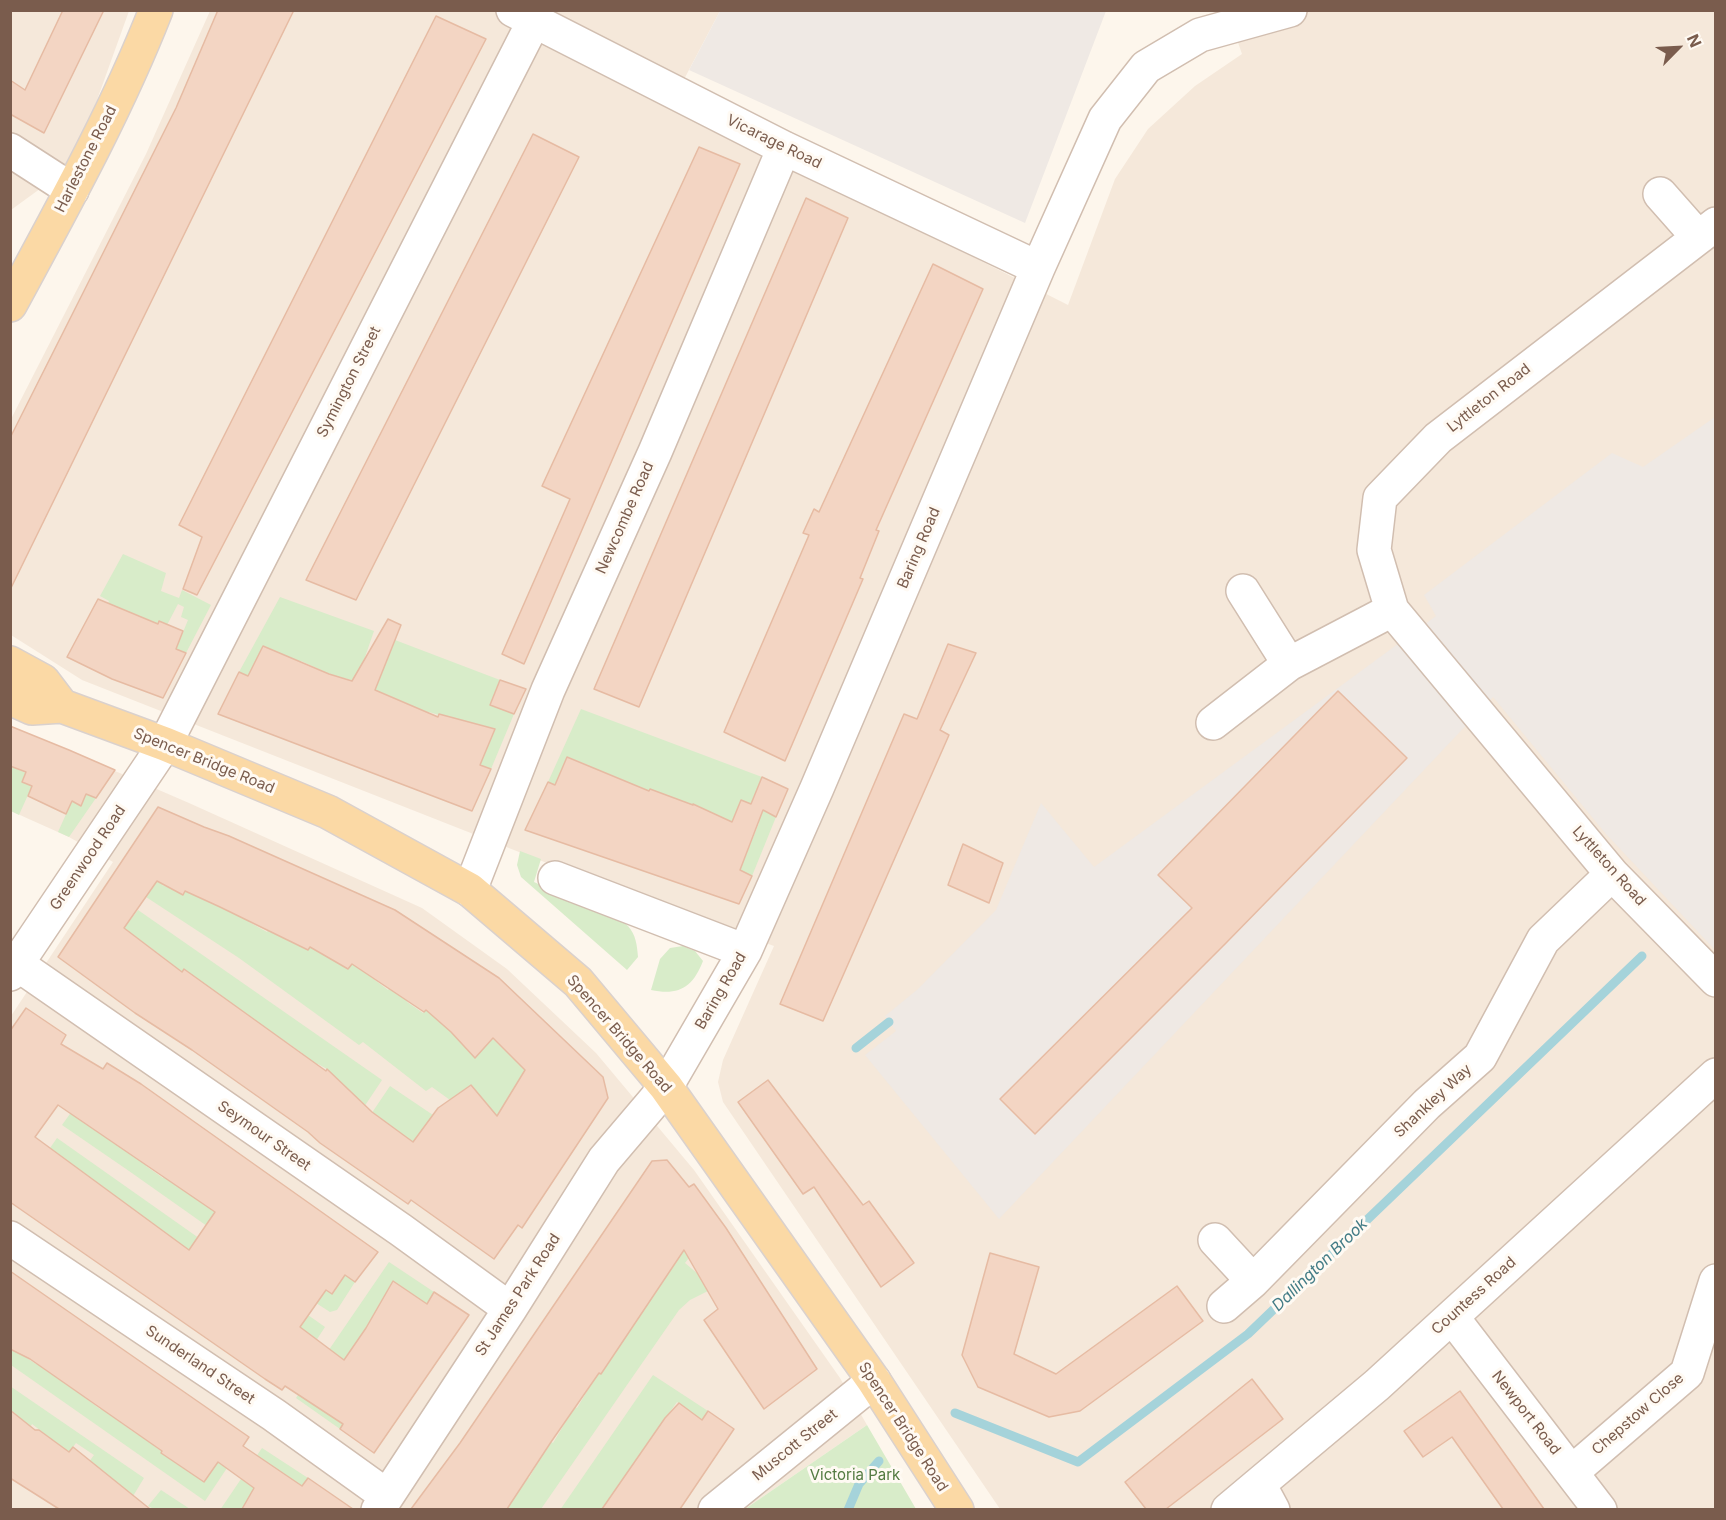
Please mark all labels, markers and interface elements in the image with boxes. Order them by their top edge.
north arrow [1648,18,1708,78]
text: N [1683,31,1706,50]
street label: Harlestone Road [51,103,121,215]
street label: Vicarage Road [724,111,824,173]
street label: Symington Street [313,324,385,440]
street label: Lyttleton Road [1444,360,1534,436]
street label: Newcombe Road [592,459,658,577]
street label: Baring Road [894,505,944,591]
street label: Spencer Bridge Road [131,724,277,798]
street label: Greenwood Road [46,802,130,914]
street label: Lyttleton Road [1569,822,1649,910]
street label: Baring Road [692,949,750,1033]
street label: Spencer Bridge Road [563,971,675,1097]
street label: Shankley Way [1391,1061,1475,1141]
street label: Seymour Street [214,1097,314,1175]
water label: Dallington Brook [1268,1215,1372,1315]
street label: St James Park Road [472,1230,564,1360]
street label: Countess Road [1428,1253,1520,1339]
street label: Sunderland Street [142,1322,258,1408]
street label: Spencer Bridge Road [854,1359,952,1495]
street label: Newport Road [1488,1367,1564,1459]
street label: Chepstow Close [1588,1369,1688,1459]
street label: Muscott Street [749,1405,841,1485]
park label: Victoria Park [810,1466,900,1484]

